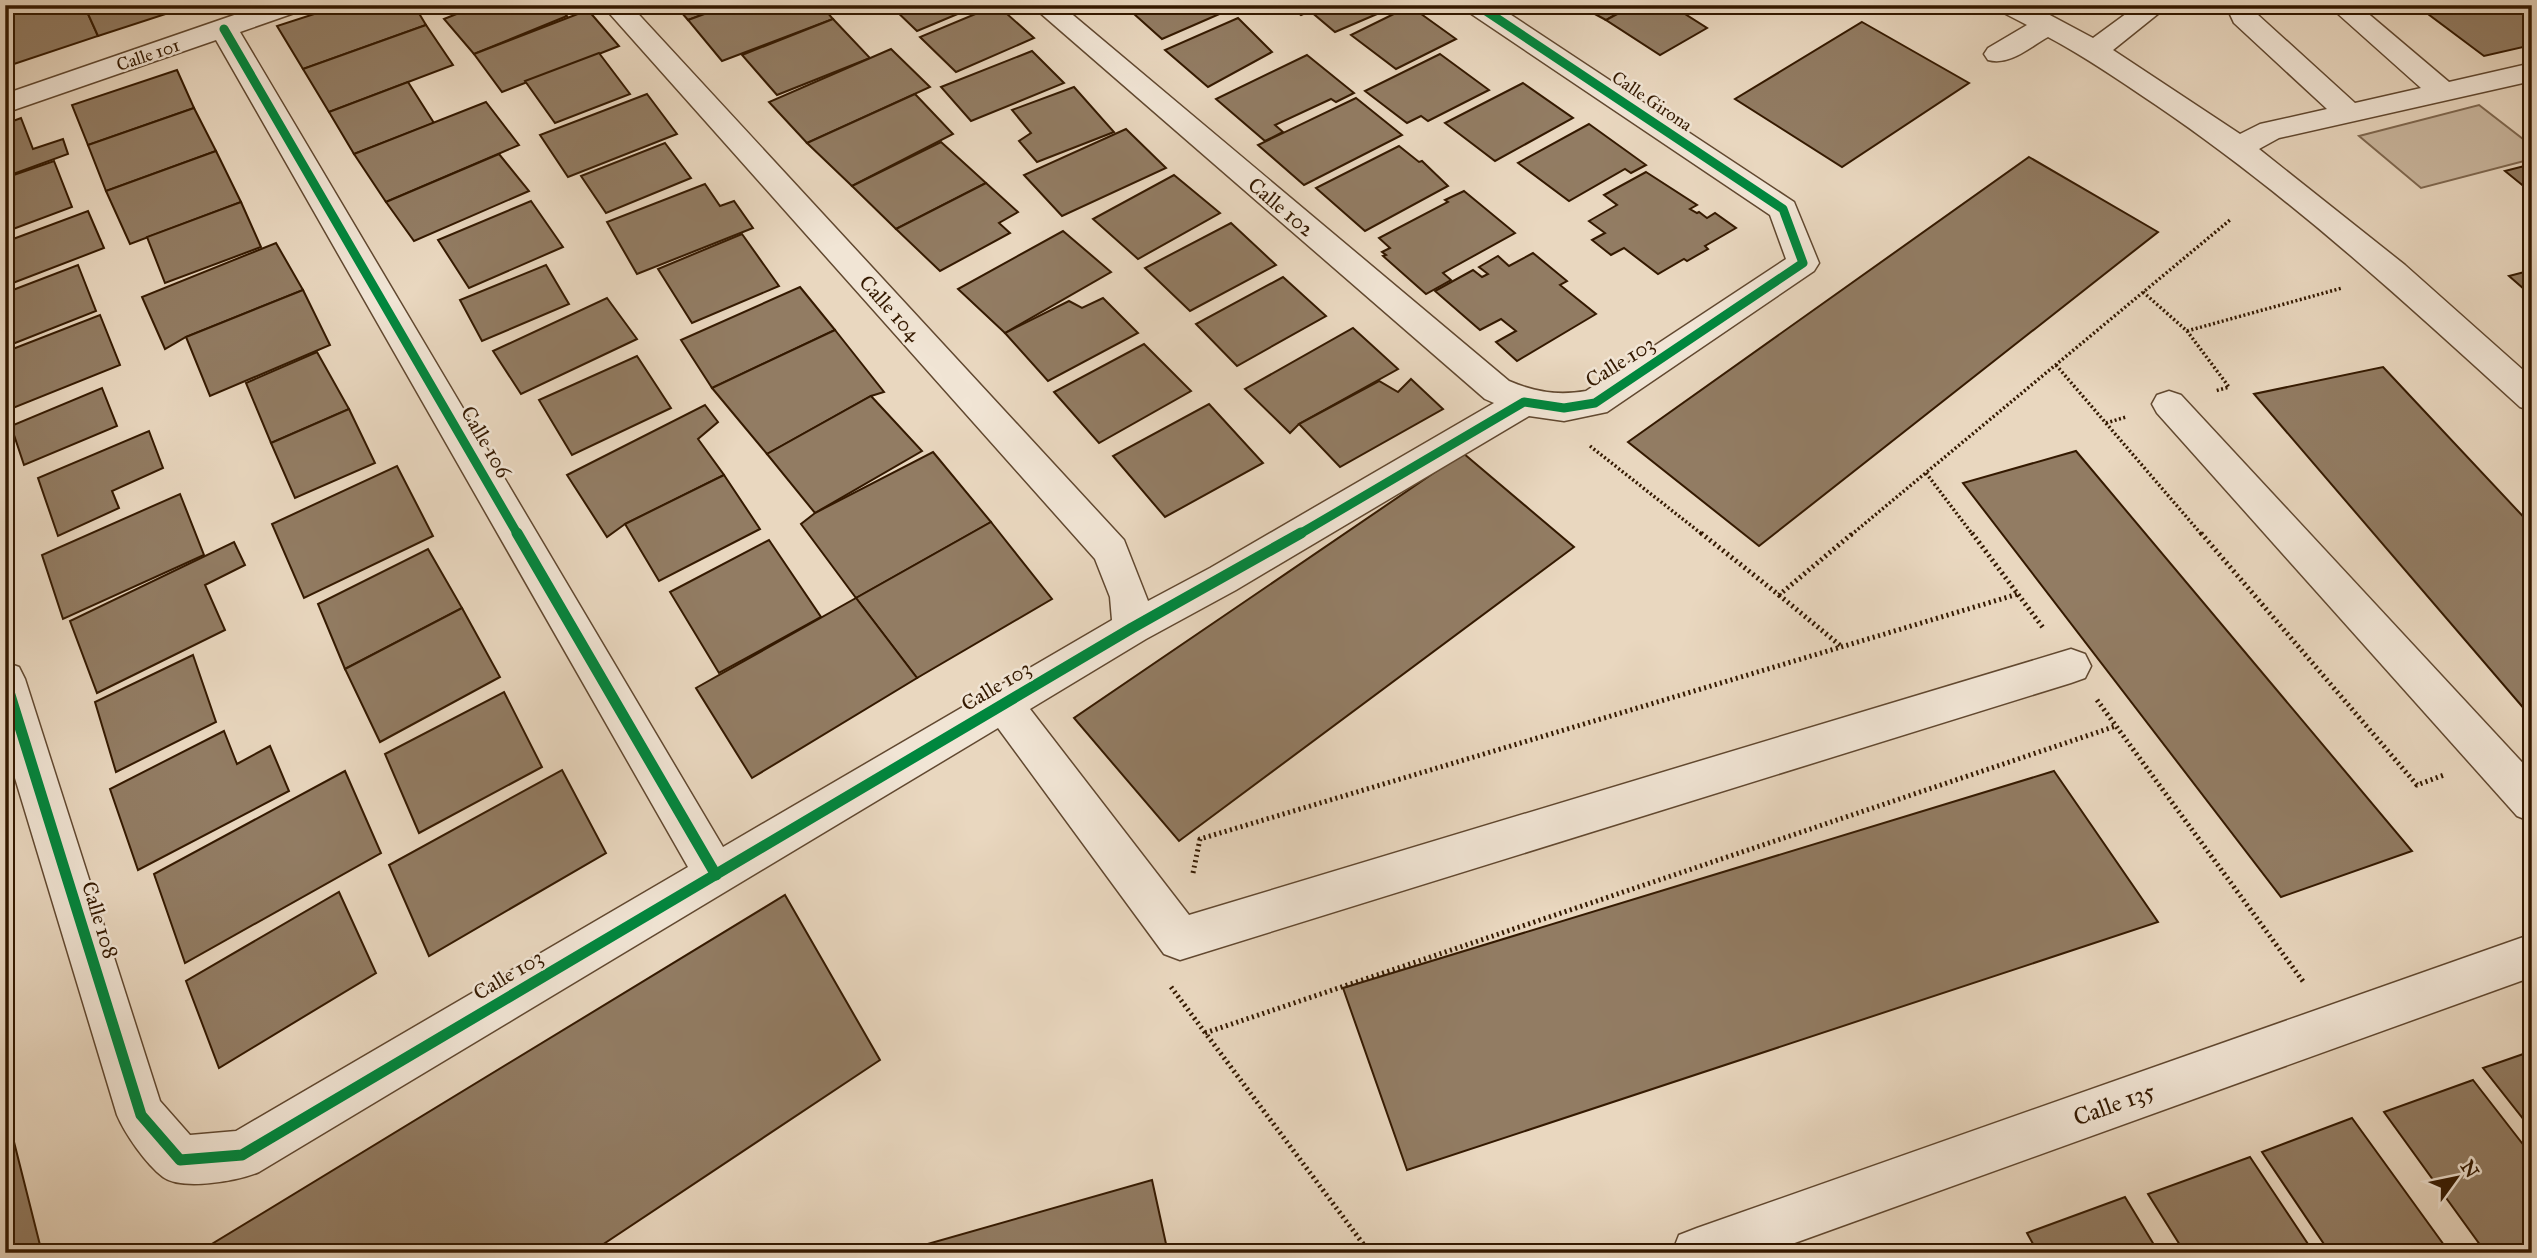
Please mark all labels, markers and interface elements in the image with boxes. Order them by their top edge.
street label: Calle 101 [114,34,182,76]
street label: Calle Girona [1608,66,1697,136]
street label: Calle 102 [1243,172,1320,243]
street label: Calle 104 [854,270,927,347]
street label: Calle 103 [1581,331,1659,393]
street label: Calle 106 [455,401,518,484]
street label: Calle 103 [956,655,1036,717]
street label: Calle 108 [76,878,124,962]
street label: Calle 103 [468,944,548,1006]
street label: Calle 135 [2069,1075,2159,1133]
north arrow [2422,1142,2492,1212]
text: N [2456,1156,2484,1182]

